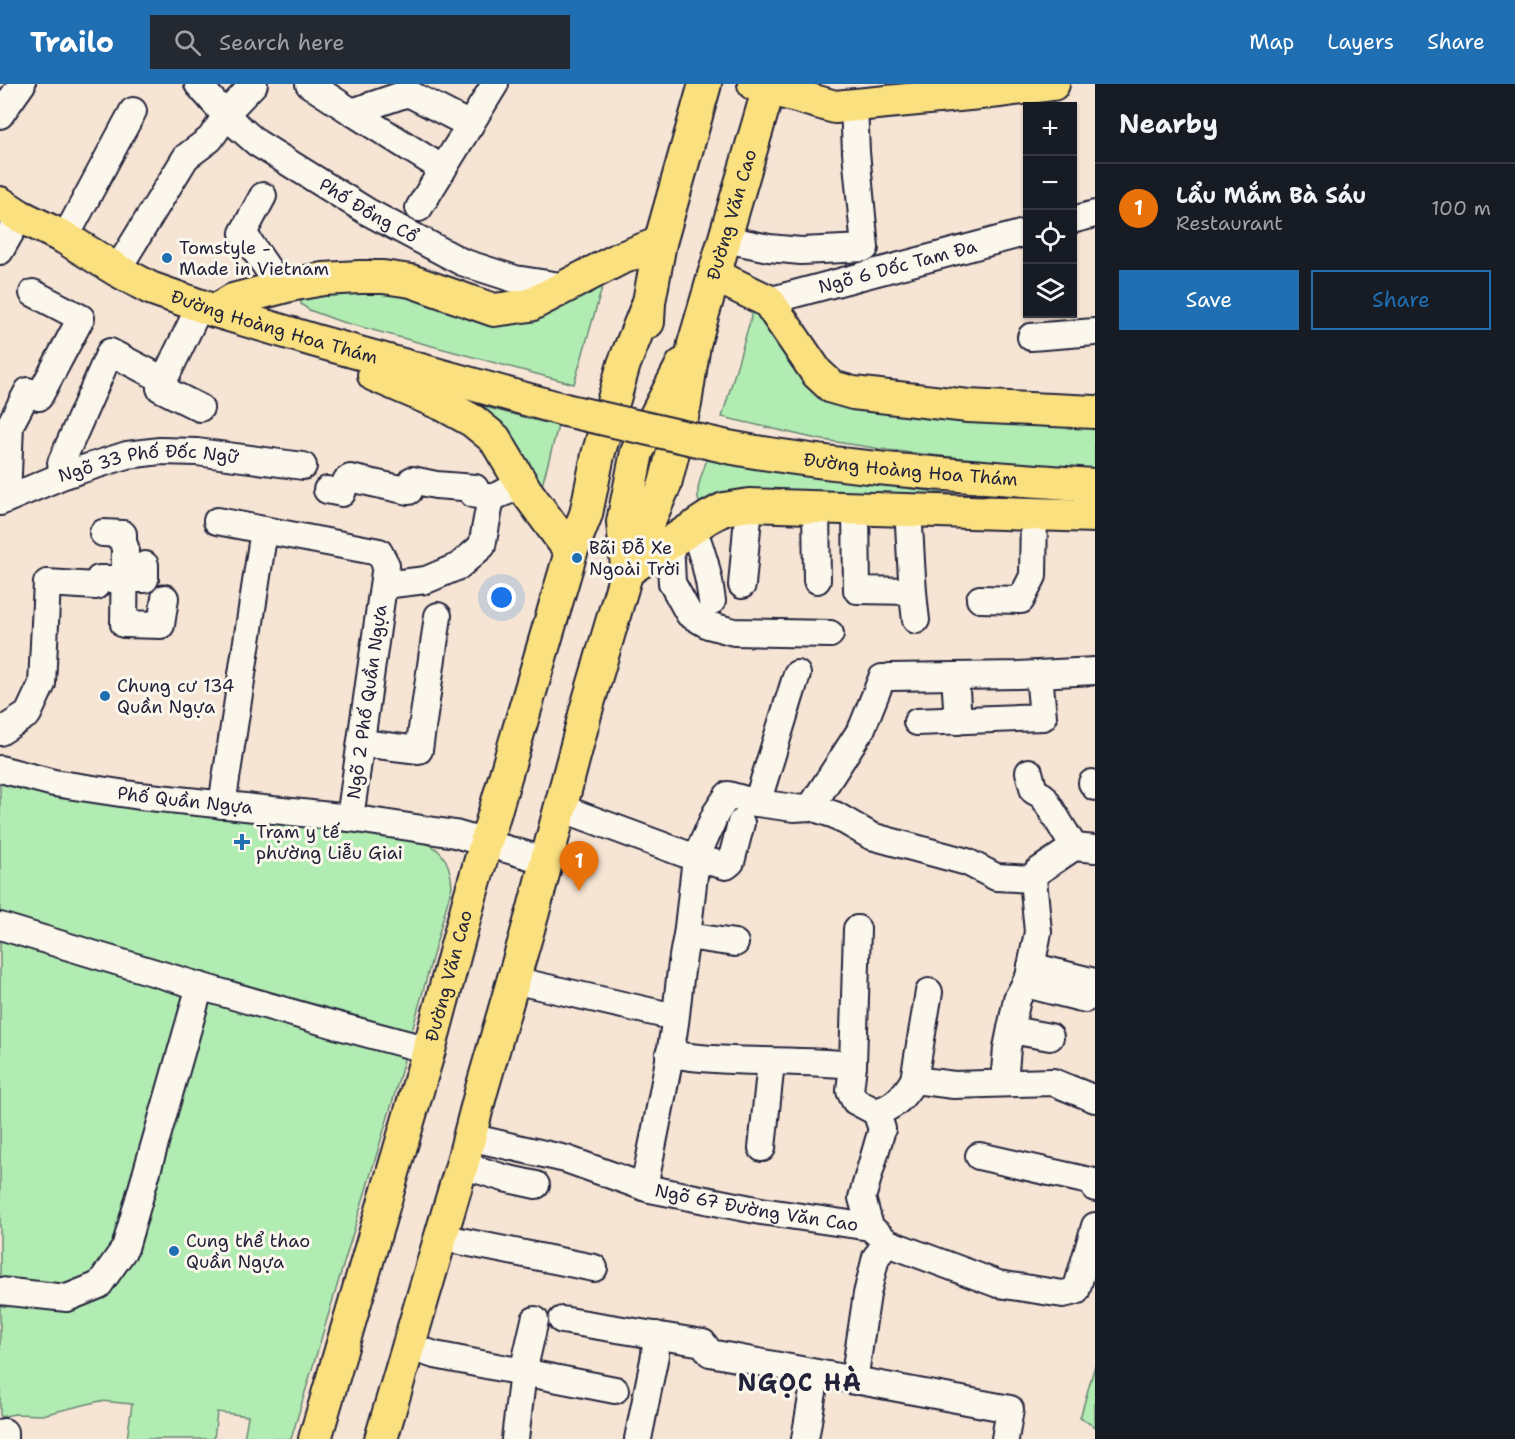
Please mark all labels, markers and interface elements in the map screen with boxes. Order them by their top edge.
search box [150,15,570,69]
text: Trailo [30,23,114,61]
icon: search [171,26,204,59]
text: Search here [219,28,345,57]
text: Map [1249,28,1294,56]
text: Layers [1327,28,1394,56]
text: Share [1427,28,1485,56]
map controls [1023,102,1077,318]
button: + [1023,102,1077,156]
text: Nearby [1119,106,1218,141]
street label: Đường Văn Cao [701,146,762,283]
button: − [1023,156,1077,210]
street label: Phố Đồng Cổ [314,172,422,248]
text: Lẩu Mắm Bà Sáu [1176,181,1366,210]
text: 1 [1134,195,1143,221]
text: 100 m [1431,195,1491,221]
button: locate [1023,210,1077,264]
text: Restaurant [1176,210,1283,236]
street label: Ngõ 6 Dốc Tam Đa [816,234,979,299]
place label: Tomstyle - Made in Vietnam [179,236,329,281]
marker: Tomstyle - Made in Vietnam [160,251,174,265]
button: layers [1023,264,1077,318]
button: Save [1119,270,1299,330]
button: Share [1311,270,1491,330]
street label: Đường Hoàng Hoa Thám [168,284,381,370]
street label: Ngõ 33 Phố Đốc Ngữ [55,439,241,488]
street label: Đường Hoàng Hoa Thám [802,447,1018,492]
place label: Bãi Đỗ Xe Ngoài Trời [589,536,680,581]
marker: Bãi Đỗ Xe Ngoài Trời [570,551,584,565]
your location [487,583,516,612]
street label: Ngõ 2 Phố Quần Ngựa [341,603,393,801]
place label: Chung cư 134 Quần Ngựa [117,674,234,719]
marker: Chung cư 134 Quần Ngựa [98,689,112,703]
street label: Phố Quần Ngựa [116,781,254,820]
place label: Trạm y tế phường Liễu Giai [256,820,403,865]
marker: Trạm y tế phường Liễu Giai [233,833,251,851]
pin: 1 [560,842,598,891]
street label: Đường Văn Cao [420,908,478,1044]
street label: Ngõ 67 Đường Văn Cao [653,1178,860,1237]
place label: Cung thể thao Quần Ngựa [186,1229,310,1274]
marker: Cung thể thao Quần Ngựa [167,1244,181,1258]
district label: NGỌC HÀ [738,1365,862,1399]

